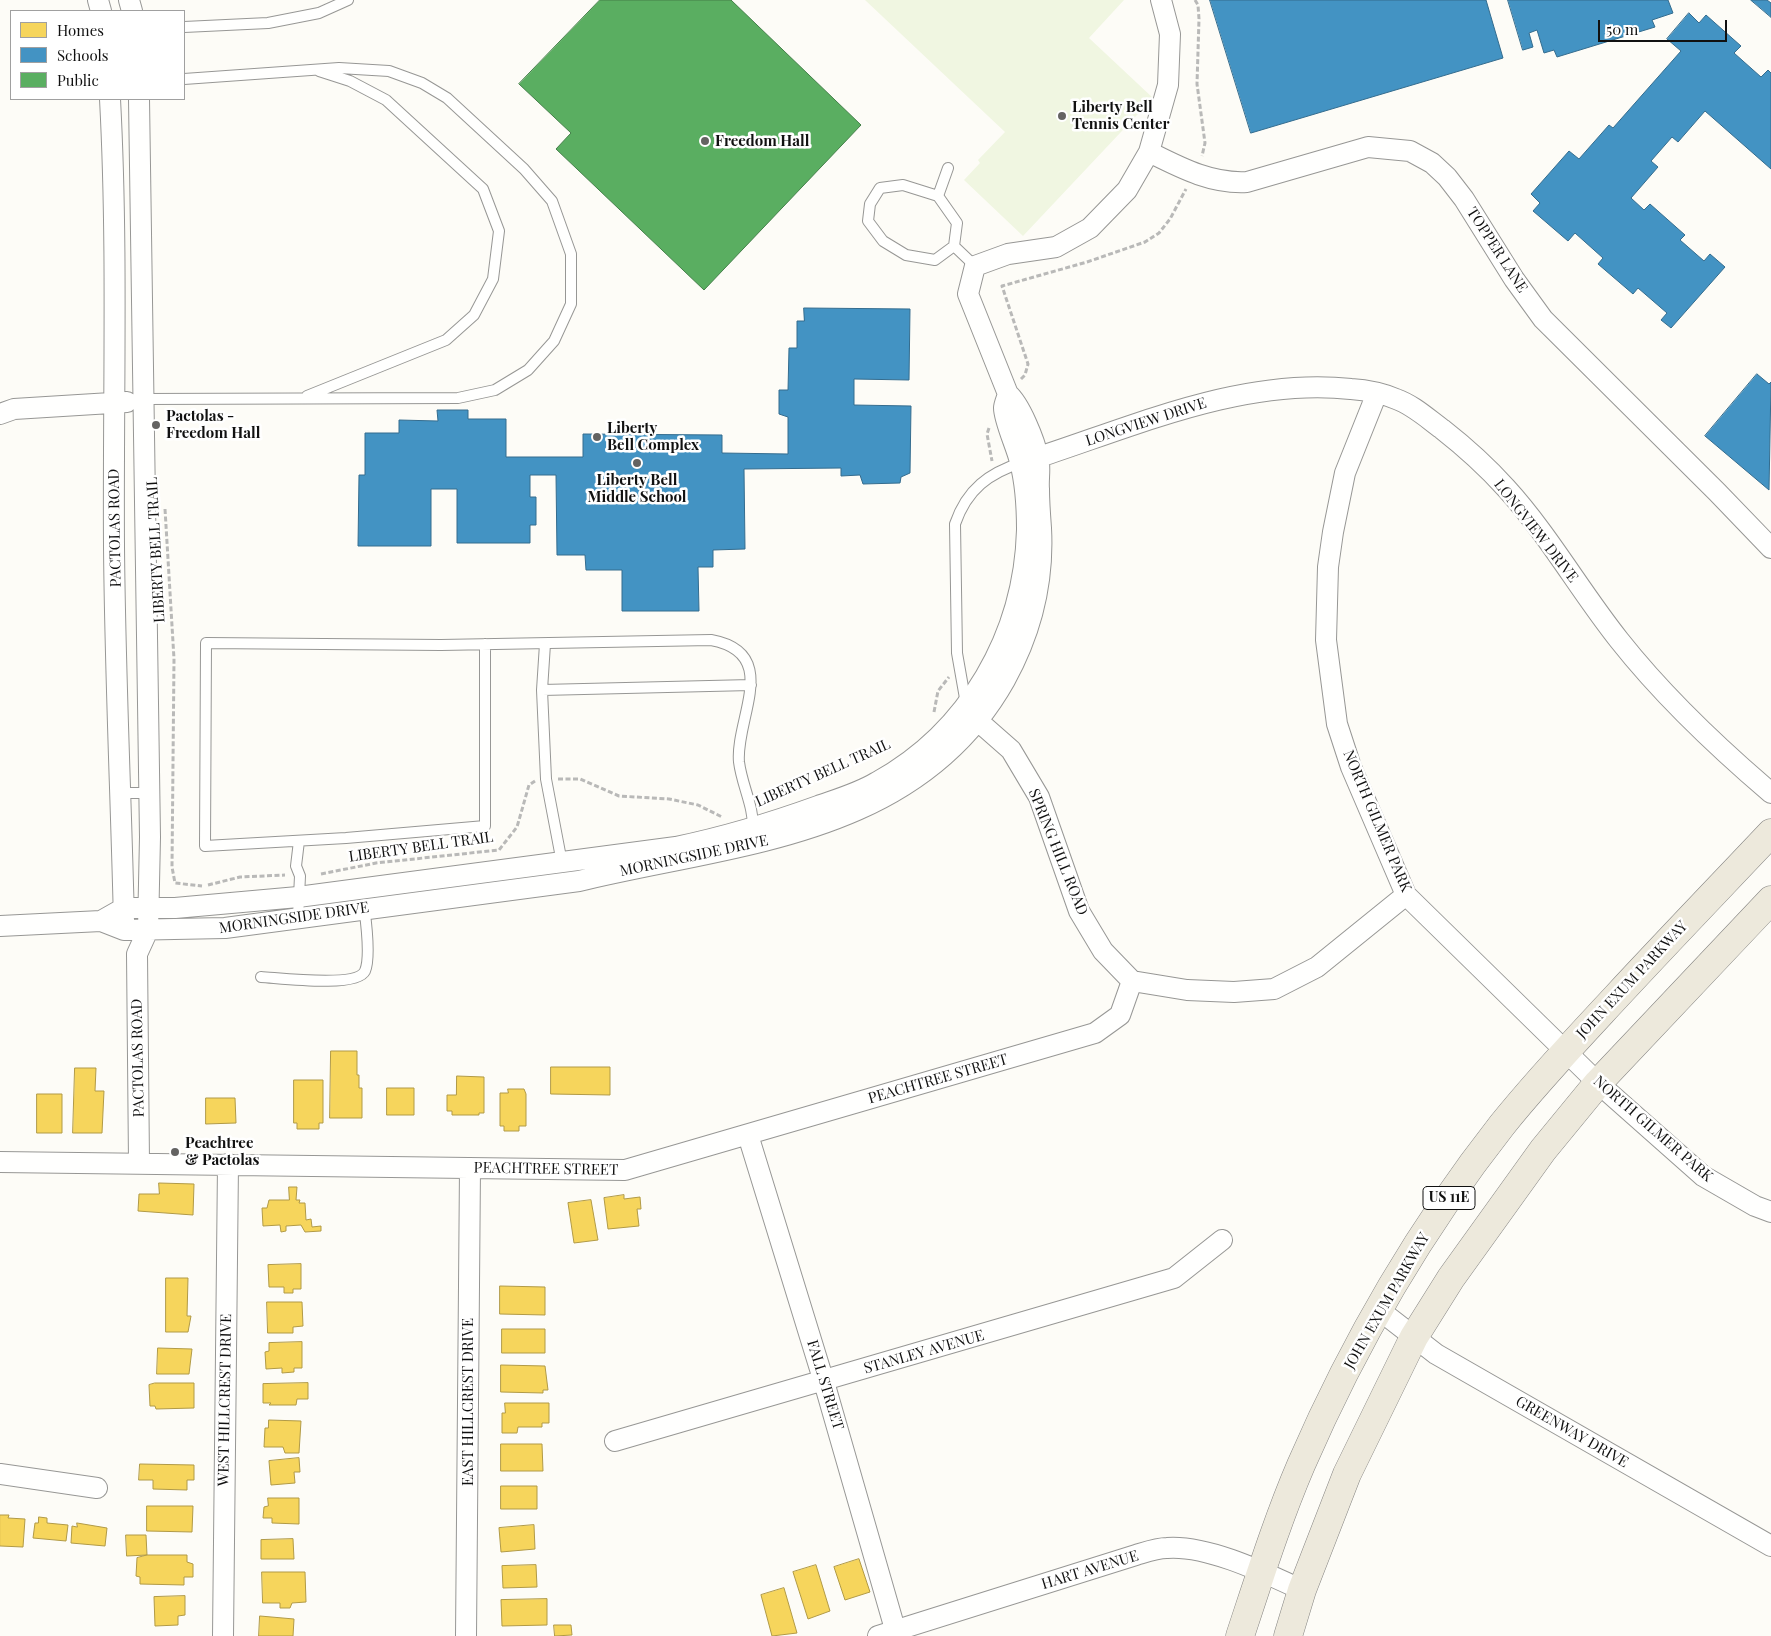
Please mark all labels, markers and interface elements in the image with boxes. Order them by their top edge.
legend [10,10,185,100]
scale bar [1601,10,1730,42]
text: 50 m [1606,19,1638,39]
text: Homes [57,20,104,40]
text: Schools [57,45,109,65]
text: Public [57,70,99,90]
place label: Liberty Bell Tennis Center [1072,98,1169,133]
marker: Liberty Bell Tennis Center [1056,110,1068,122]
place label: Freedom Hall [715,132,809,150]
marker: Freedom Hall [699,135,711,147]
street label: TOPPER LANE [1463,204,1531,296]
street label: LONGVIEW DRIVE [1083,394,1209,450]
place label: Pactolas - Freedom Hall [166,407,260,442]
marker: Pactolas - Freedom Hall [150,419,162,431]
place label: Liberty Bell Complex [607,419,699,454]
marker: Liberty Bell Complex [591,431,603,443]
marker: Liberty Bell Middle School [631,457,643,469]
street label: PACTOLAS ROAD [105,468,125,588]
place label: Liberty Bell Middle School [588,471,686,506]
street label: LONGVIEW DRIVE [1490,476,1582,586]
street label: LIBERTY BELL TRAIL [143,477,169,623]
street label: LIBERTY BELL TRAIL [753,735,893,811]
street label: NORTH GILMER PARK [1339,747,1415,895]
street label: SPRING HILL ROAD [1024,786,1092,918]
street label: LIBERTY BELL TRAIL [348,828,494,866]
street label: MORNINGSIDE DRIVE [618,831,770,881]
street label: MORNINGSIDE DRIVE [218,899,370,937]
street label: JOHN EXUM PARKWAY [1573,917,1691,1043]
street label: PACTOLAS ROAD [128,998,148,1118]
street label: PEACHTREE STREET [866,1050,1010,1108]
street label: NORTH GILMER PARK [1590,1072,1716,1186]
place label: Peachtree & Pactolas [185,1134,260,1169]
marker: Peachtree & Pactolas [169,1146,181,1158]
street label: PEACHTREE STREET [474,1159,618,1179]
road number: US 11E [1423,1186,1475,1210]
street label: JOHN EXUM PARKWAY [1341,1230,1433,1372]
street label: WEST HILLCREST DRIVE [214,1314,236,1486]
street label: EAST HILLCREST DRIVE [459,1318,477,1486]
street label: STANLEY AVENUE [862,1326,986,1378]
street label: FALL STREET [803,1338,847,1432]
street label: GREENWAY DRIVE [1512,1392,1632,1472]
street label: HART AVENUE [1039,1547,1141,1593]

